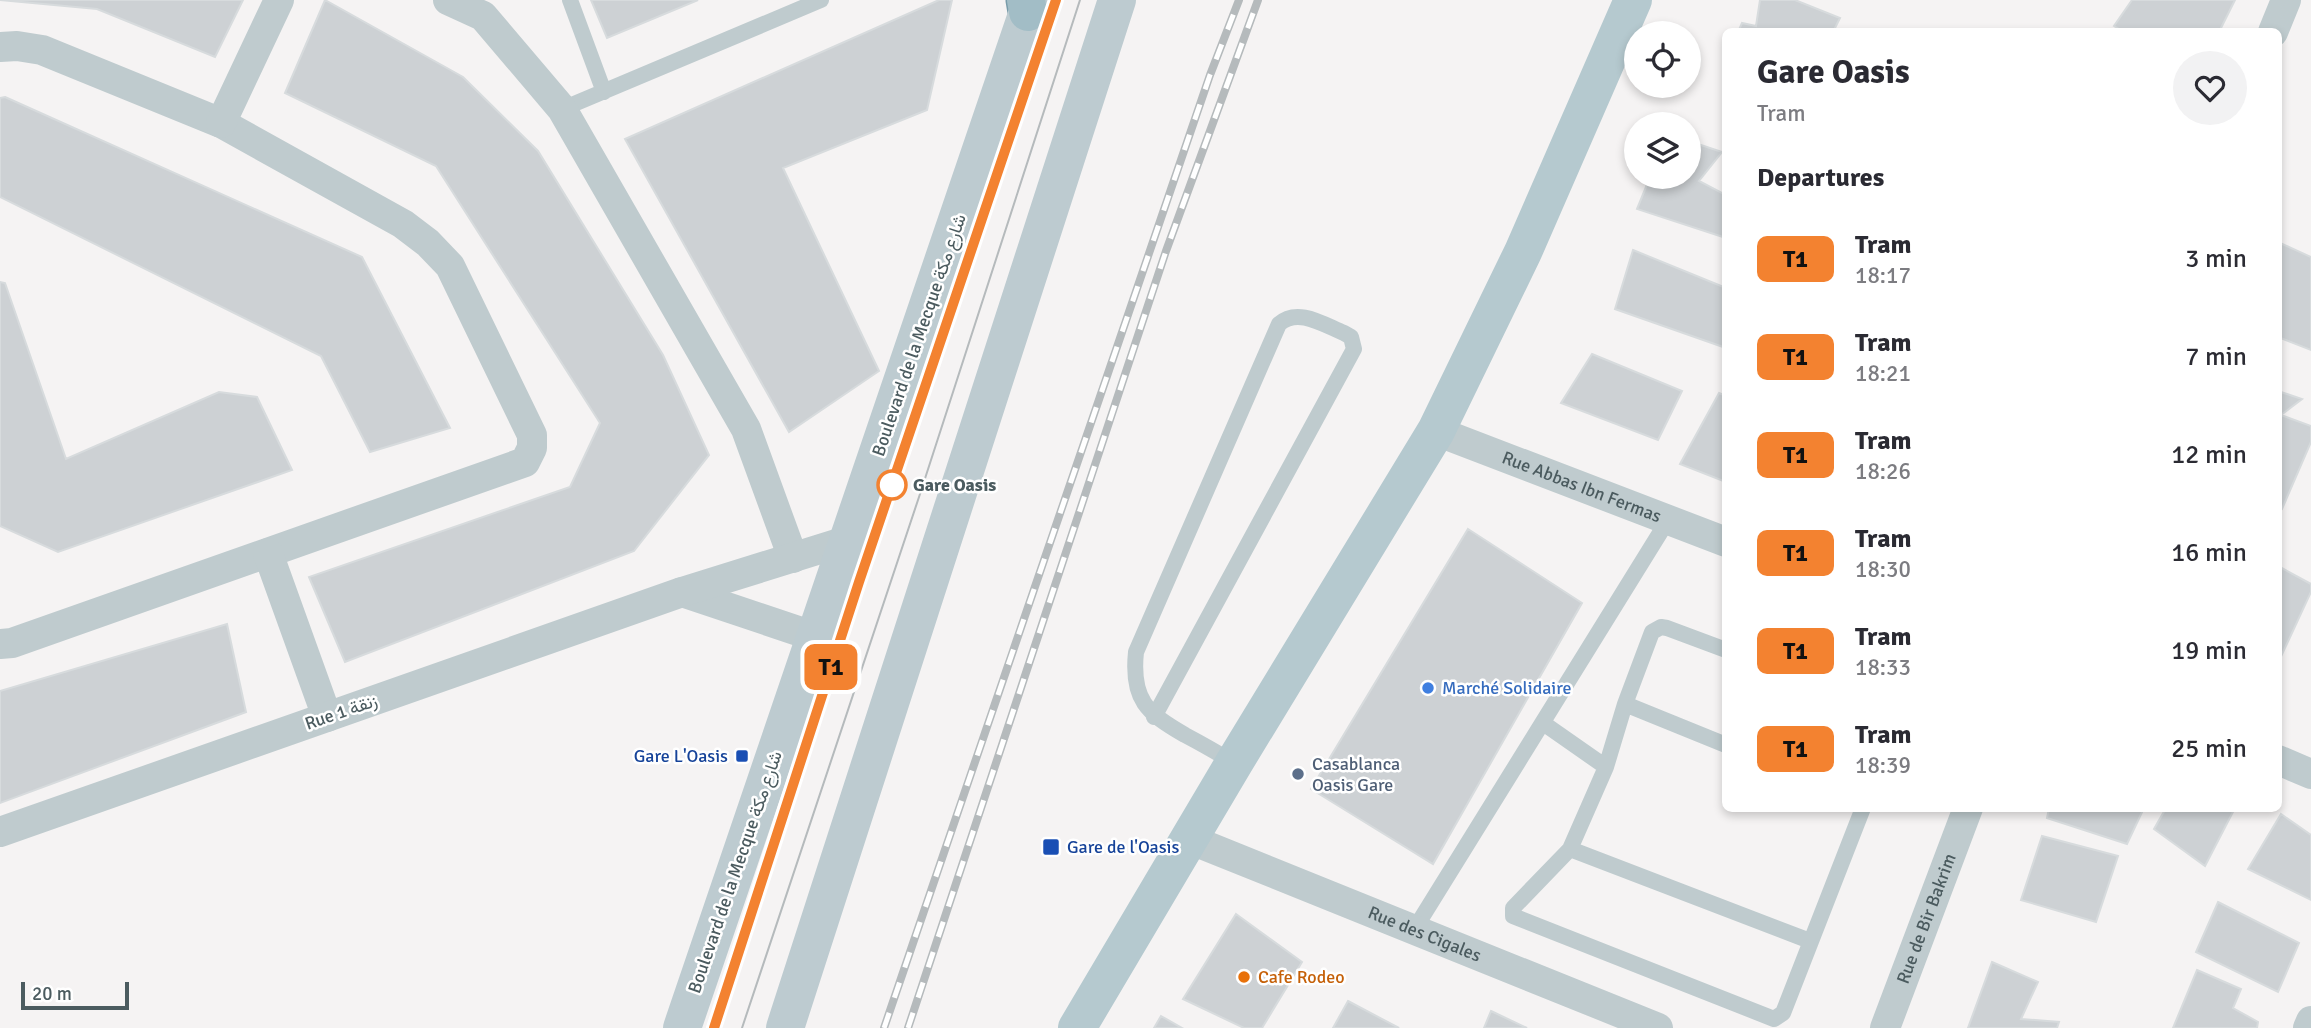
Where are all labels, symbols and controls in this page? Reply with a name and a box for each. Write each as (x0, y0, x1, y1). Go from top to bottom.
map controls (1624, 21, 1701, 189)
button: locate (1624, 21, 1701, 98)
button: heart (2173, 51, 2247, 125)
text: Gare Oasis (1757, 52, 1910, 93)
text: Tram (1757, 99, 1806, 128)
button: layers (1624, 112, 1701, 189)
text: Departures (1757, 162, 1884, 194)
street label: Boulevard de la Mecque شارع مكة (867, 211, 972, 459)
text: Tram (1855, 229, 1912, 261)
text: 3 min (2185, 243, 2247, 275)
text: T1 (1783, 244, 1808, 274)
text: 18:17 (1855, 261, 1911, 290)
text: Tram (1855, 327, 1912, 359)
text: 7 min (2185, 341, 2247, 373)
text: T1 (1783, 342, 1808, 372)
text: 18:21 (1855, 359, 1911, 388)
text: Tram (1855, 425, 1912, 457)
text: 12 min (2171, 439, 2247, 471)
text: T1 (1783, 440, 1808, 470)
street label: Rue Abbas Ibn Fermas (1499, 446, 1665, 527)
text: 18:26 (1855, 457, 1911, 486)
marker: Gare Oasis (877, 470, 907, 500)
place label: Gare Oasis (913, 474, 996, 496)
text: Tram (1855, 523, 1912, 555)
text: 16 min (2171, 537, 2247, 569)
text: T1 (1783, 538, 1808, 568)
text: 18:30 (1855, 555, 1911, 584)
text: Tram (1855, 621, 1912, 653)
text: 19 min (2171, 635, 2247, 667)
text: T1 (1783, 636, 1808, 666)
line badge: T1 (800, 644, 862, 690)
text: T1 (818, 652, 844, 682)
text: 18:33 (1855, 653, 1911, 682)
place label: Marché Solidaire (1442, 677, 1572, 699)
marker: Marché Solidaire (1420, 680, 1436, 696)
street label: Rue 1 زنقة (302, 689, 380, 735)
text: Tram (1855, 719, 1912, 751)
text: 25 min (2171, 733, 2247, 765)
text: T1 (1783, 734, 1808, 764)
place label: Gare L'Oasis (634, 745, 728, 767)
street label: Boulevard de la Mecque شارع مكة (683, 748, 788, 996)
marker: Gare L'Oasis (734, 748, 750, 764)
text: 18:39 (1855, 751, 1911, 780)
place label: Casablanca Oasis Gare (1312, 753, 1400, 796)
marker: Casablanca Oasis Gare (1290, 766, 1306, 782)
place label: Gare de l'Oasis (1067, 836, 1179, 858)
marker: Gare de l'Oasis (1041, 837, 1061, 857)
street label: Rue de Bir Bakrim (1892, 850, 1961, 987)
street label: Rue des Cigales (1365, 901, 1484, 967)
place label: Cafe Rodeo (1258, 966, 1345, 988)
marker: Cafe Rodeo (1236, 969, 1252, 985)
scale bar (21, 979, 130, 1011)
text: 20 m (32, 982, 72, 1006)

